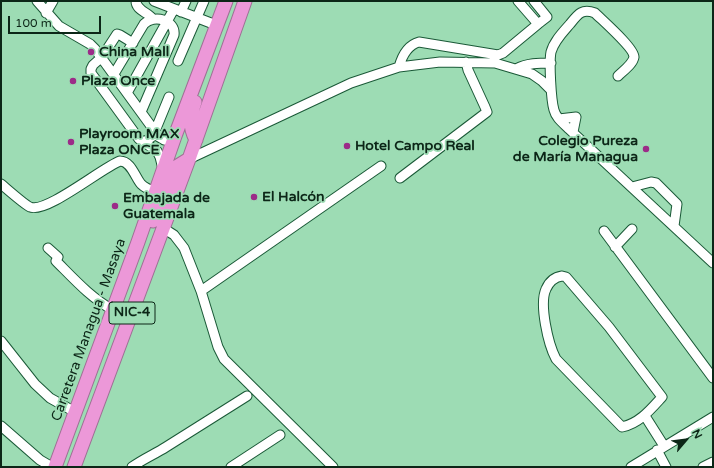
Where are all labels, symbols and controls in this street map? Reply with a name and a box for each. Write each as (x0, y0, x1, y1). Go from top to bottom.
scale bar (10, 8, 103, 34)
text: 100 m (15, 16, 52, 30)
place label: China Mall (99, 44, 169, 60)
marker: China Mall (86, 47, 96, 57)
place label: Plaza Once (81, 73, 155, 89)
marker: Plaza Once (68, 76, 78, 86)
place label: Playroom MAX Plaza ONCE (79, 126, 179, 158)
place label: Colegio Pureza de María Managua (513, 133, 638, 166)
marker: Playroom MAX Plaza ONCE (66, 137, 76, 147)
place label: Hotel Campo Real (355, 138, 475, 154)
marker: Hotel Campo Real (342, 141, 352, 151)
marker: Colegio Pureza de María Managua (641, 144, 651, 154)
place label: El Halcón (262, 189, 324, 205)
place label: Embajada de Guatemala (123, 190, 210, 222)
marker: El Halcón (249, 192, 259, 202)
marker: Embajada de Guatemala (110, 201, 120, 211)
street label: Carretera Managua - Masaya (48, 236, 130, 424)
road number: NIC-4 (109, 302, 155, 324)
north arrow (666, 420, 706, 460)
text: N (689, 427, 705, 441)

